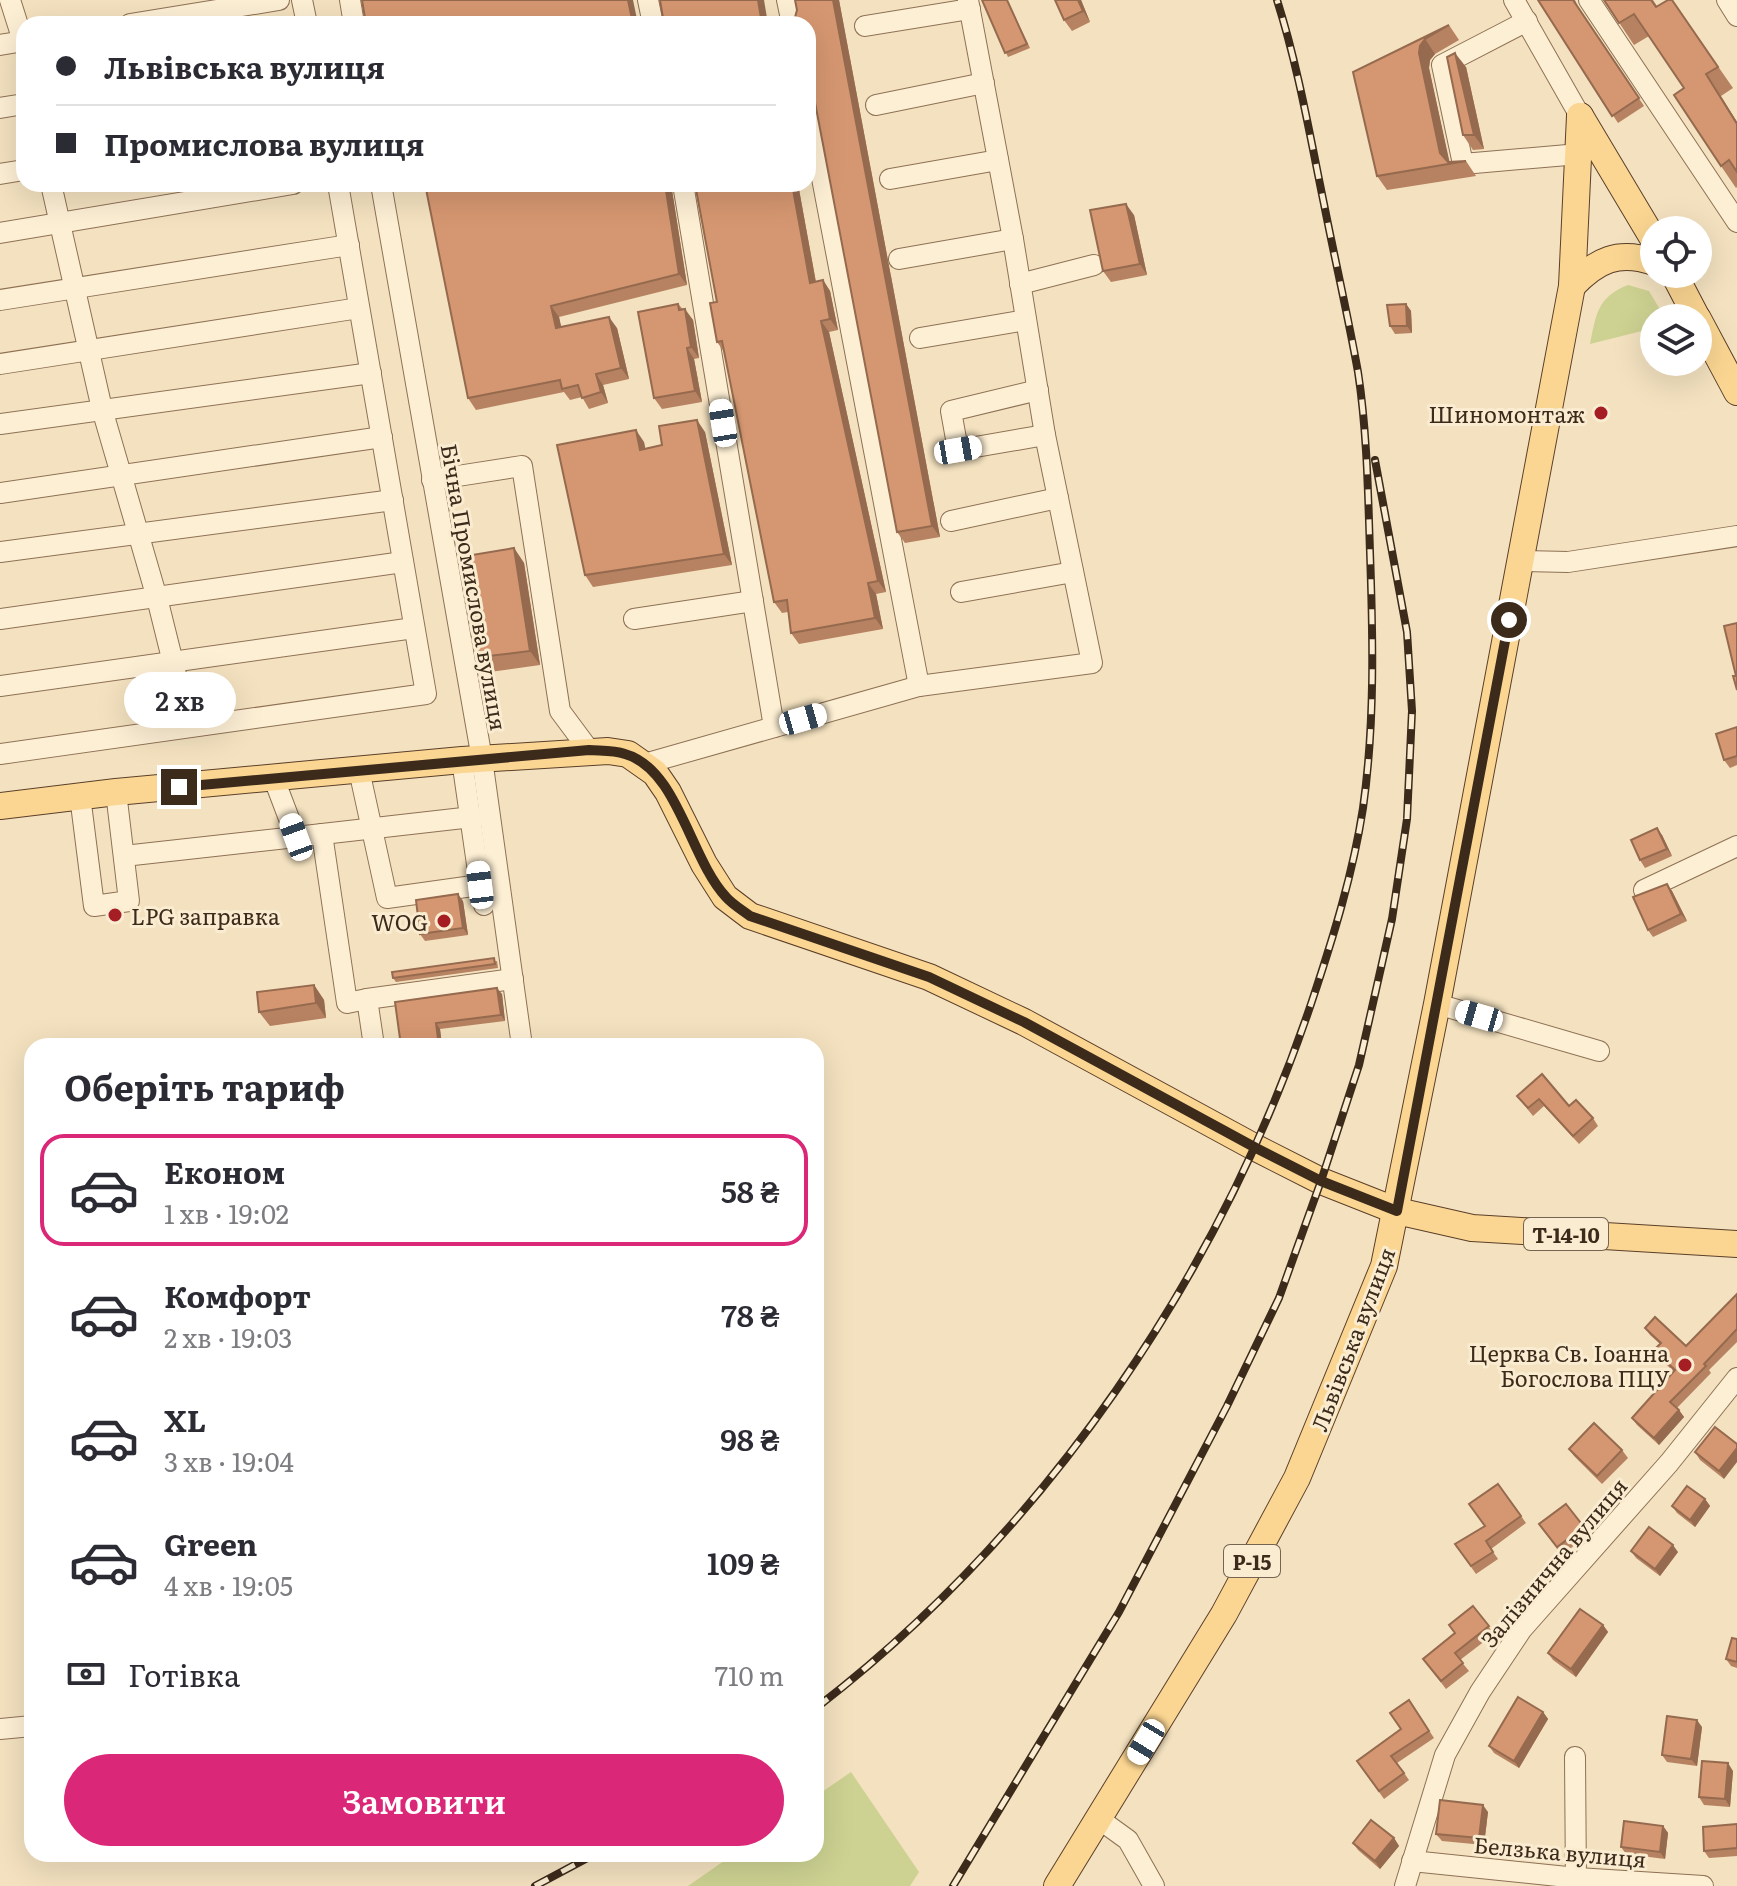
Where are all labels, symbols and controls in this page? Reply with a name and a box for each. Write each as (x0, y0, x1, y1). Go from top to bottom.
text: Львівська вулиця (104, 44, 385, 88)
text: Промислова вулиця (104, 121, 424, 165)
map controls (1640, 216, 1712, 376)
button: locate (1640, 216, 1712, 288)
button: layers (1640, 304, 1712, 376)
car (707, 397, 739, 449)
place label: Шиномонтаж (1429, 397, 1585, 430)
marker: Шиномонтаж (1592, 404, 1610, 422)
car (932, 434, 984, 466)
street label: Бічна Промислова вулиця (433, 441, 517, 733)
route start (1491, 602, 1527, 638)
callout: 2 хв (123, 671, 235, 727)
text: 2 хв (155, 680, 205, 719)
car (777, 701, 829, 737)
route end (161, 769, 197, 805)
car (277, 810, 315, 864)
car (465, 860, 495, 910)
place label: LPG заправка (131, 899, 280, 932)
place label: WOG (371, 905, 428, 938)
marker: LPG заправка (106, 906, 124, 924)
marker: WOG (435, 912, 453, 930)
car (1453, 998, 1505, 1034)
text: Оберіть тариф (64, 1059, 345, 1112)
text: Економ (164, 1149, 285, 1193)
icon: car (68, 1154, 140, 1226)
text: 58 ₴ (721, 1168, 780, 1212)
text: 1 хв · 19:02 (164, 1193, 289, 1232)
road number: Т-14-10 (1524, 1218, 1608, 1250)
street label: Львівська вулиця (1302, 1242, 1402, 1436)
text: Комфорт (164, 1273, 311, 1317)
icon: car (68, 1278, 140, 1350)
text: 78 ₴ (721, 1292, 780, 1336)
text: 2 хв · 19:03 (164, 1317, 292, 1356)
place label: Церква Св. Іоанна Богослова ПЦУ (1469, 1336, 1669, 1394)
marker: Церква Св. Іоанна Богослова ПЦУ (1676, 1356, 1694, 1374)
text: XL (164, 1397, 206, 1441)
icon: car (68, 1402, 140, 1474)
text: 98 ₴ (720, 1416, 780, 1460)
text: 3 хв · 19:04 (164, 1441, 294, 1480)
street label: Залізнична вулиця (1472, 1470, 1634, 1654)
text: Green (164, 1521, 257, 1565)
icon: car (68, 1526, 140, 1598)
text: 109 ₴ (707, 1540, 780, 1584)
road number: Р-15 (1224, 1545, 1280, 1577)
text: 4 хв · 19:05 (164, 1565, 293, 1604)
icon: cash (64, 1652, 108, 1696)
text: Готівка (128, 1652, 240, 1696)
text: 710 m (715, 1655, 784, 1694)
car (1123, 1715, 1169, 1769)
button: Замовити (64, 1754, 784, 1846)
street label: Белзька вулиця (1472, 1827, 1648, 1875)

